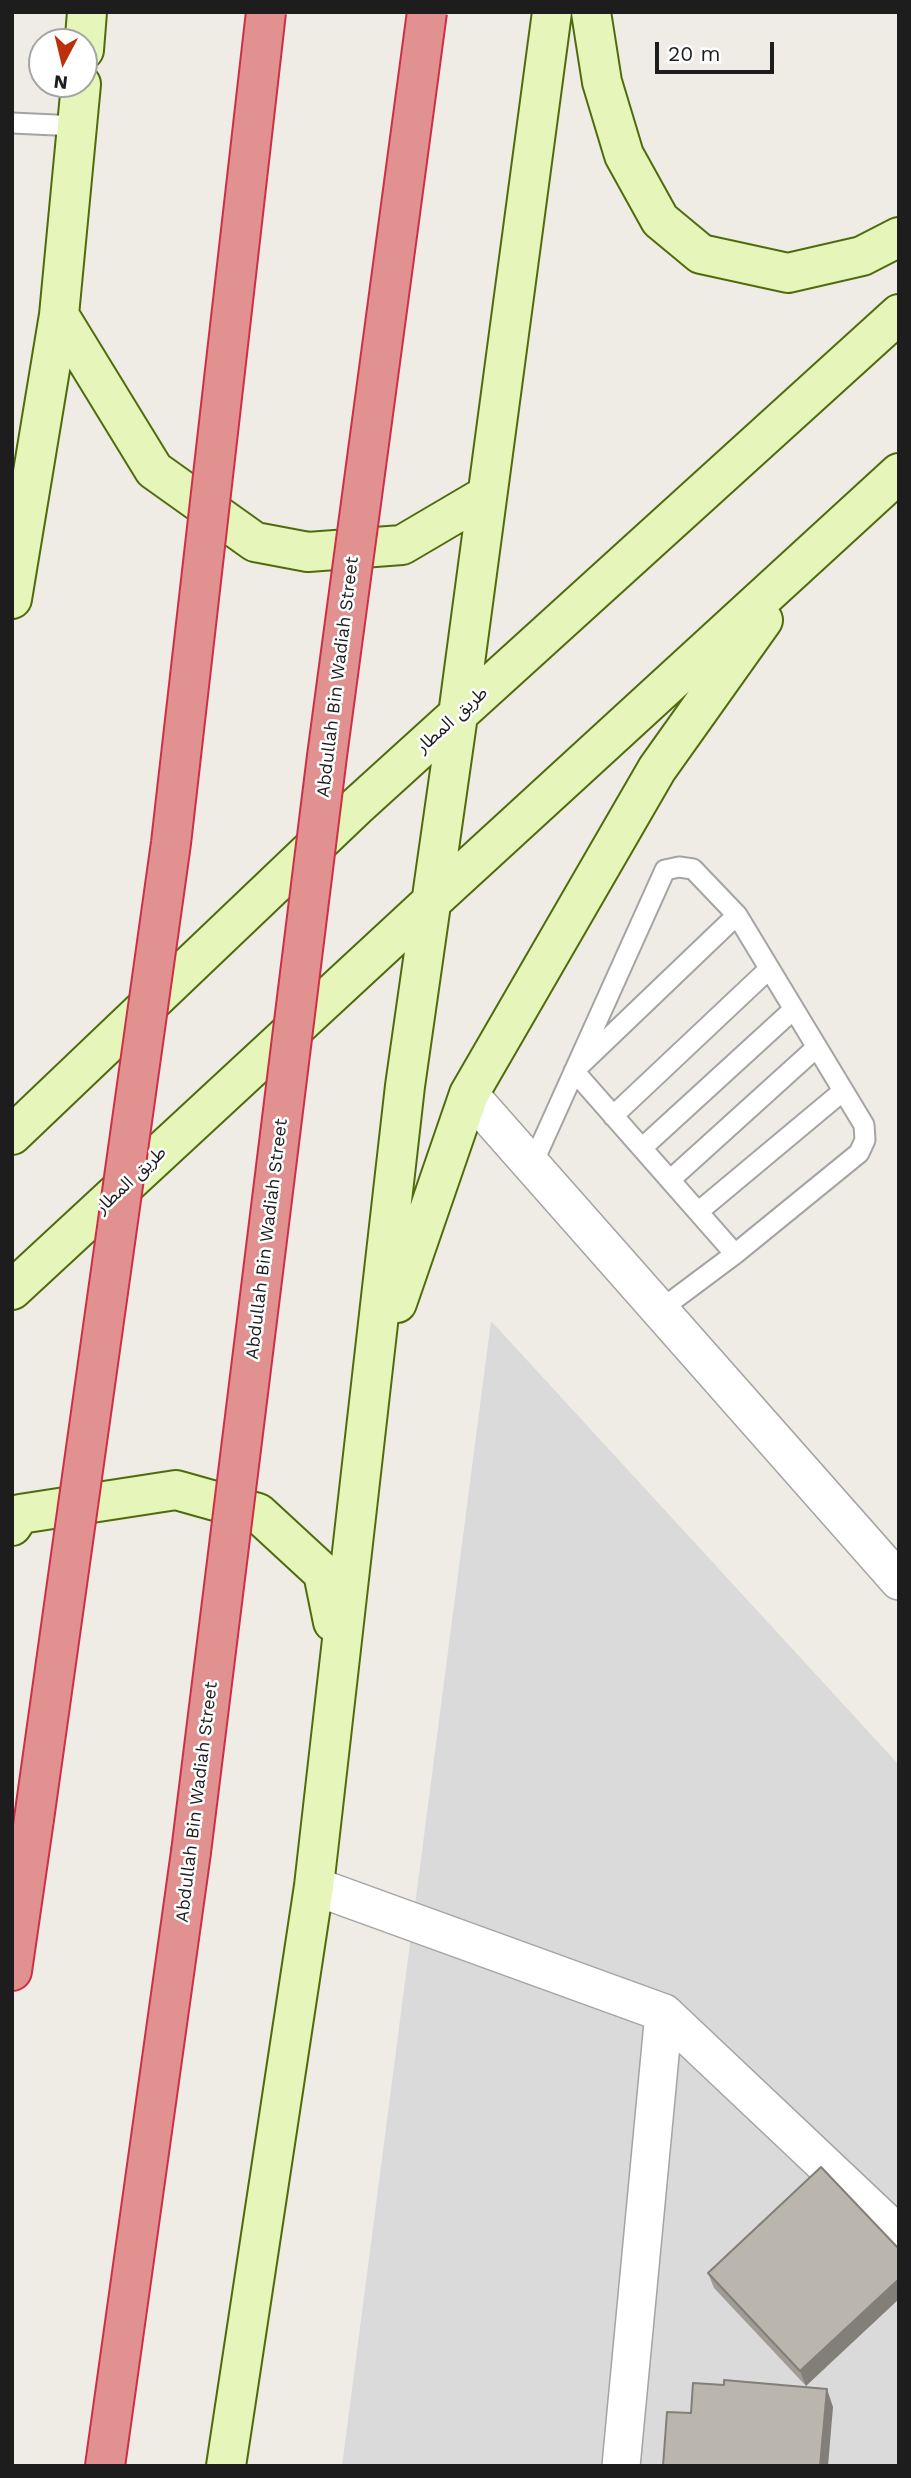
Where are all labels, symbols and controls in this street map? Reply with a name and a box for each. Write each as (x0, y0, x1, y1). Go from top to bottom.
north arrow (28, 28, 98, 98)
scale bar (659, 28, 778, 72)
text: 20 m (668, 41, 720, 66)
text: N (52, 70, 69, 95)
street label: Abdullah Bin Wadiah Street (313, 555, 363, 799)
street label: طريق المطار (412, 682, 492, 758)
street label: Abdullah Bin Wadiah Street (242, 1117, 292, 1361)
street label: طريق المطار (91, 1142, 171, 1218)
street label: Abdullah Bin Wadiah Street (172, 1680, 222, 1924)

